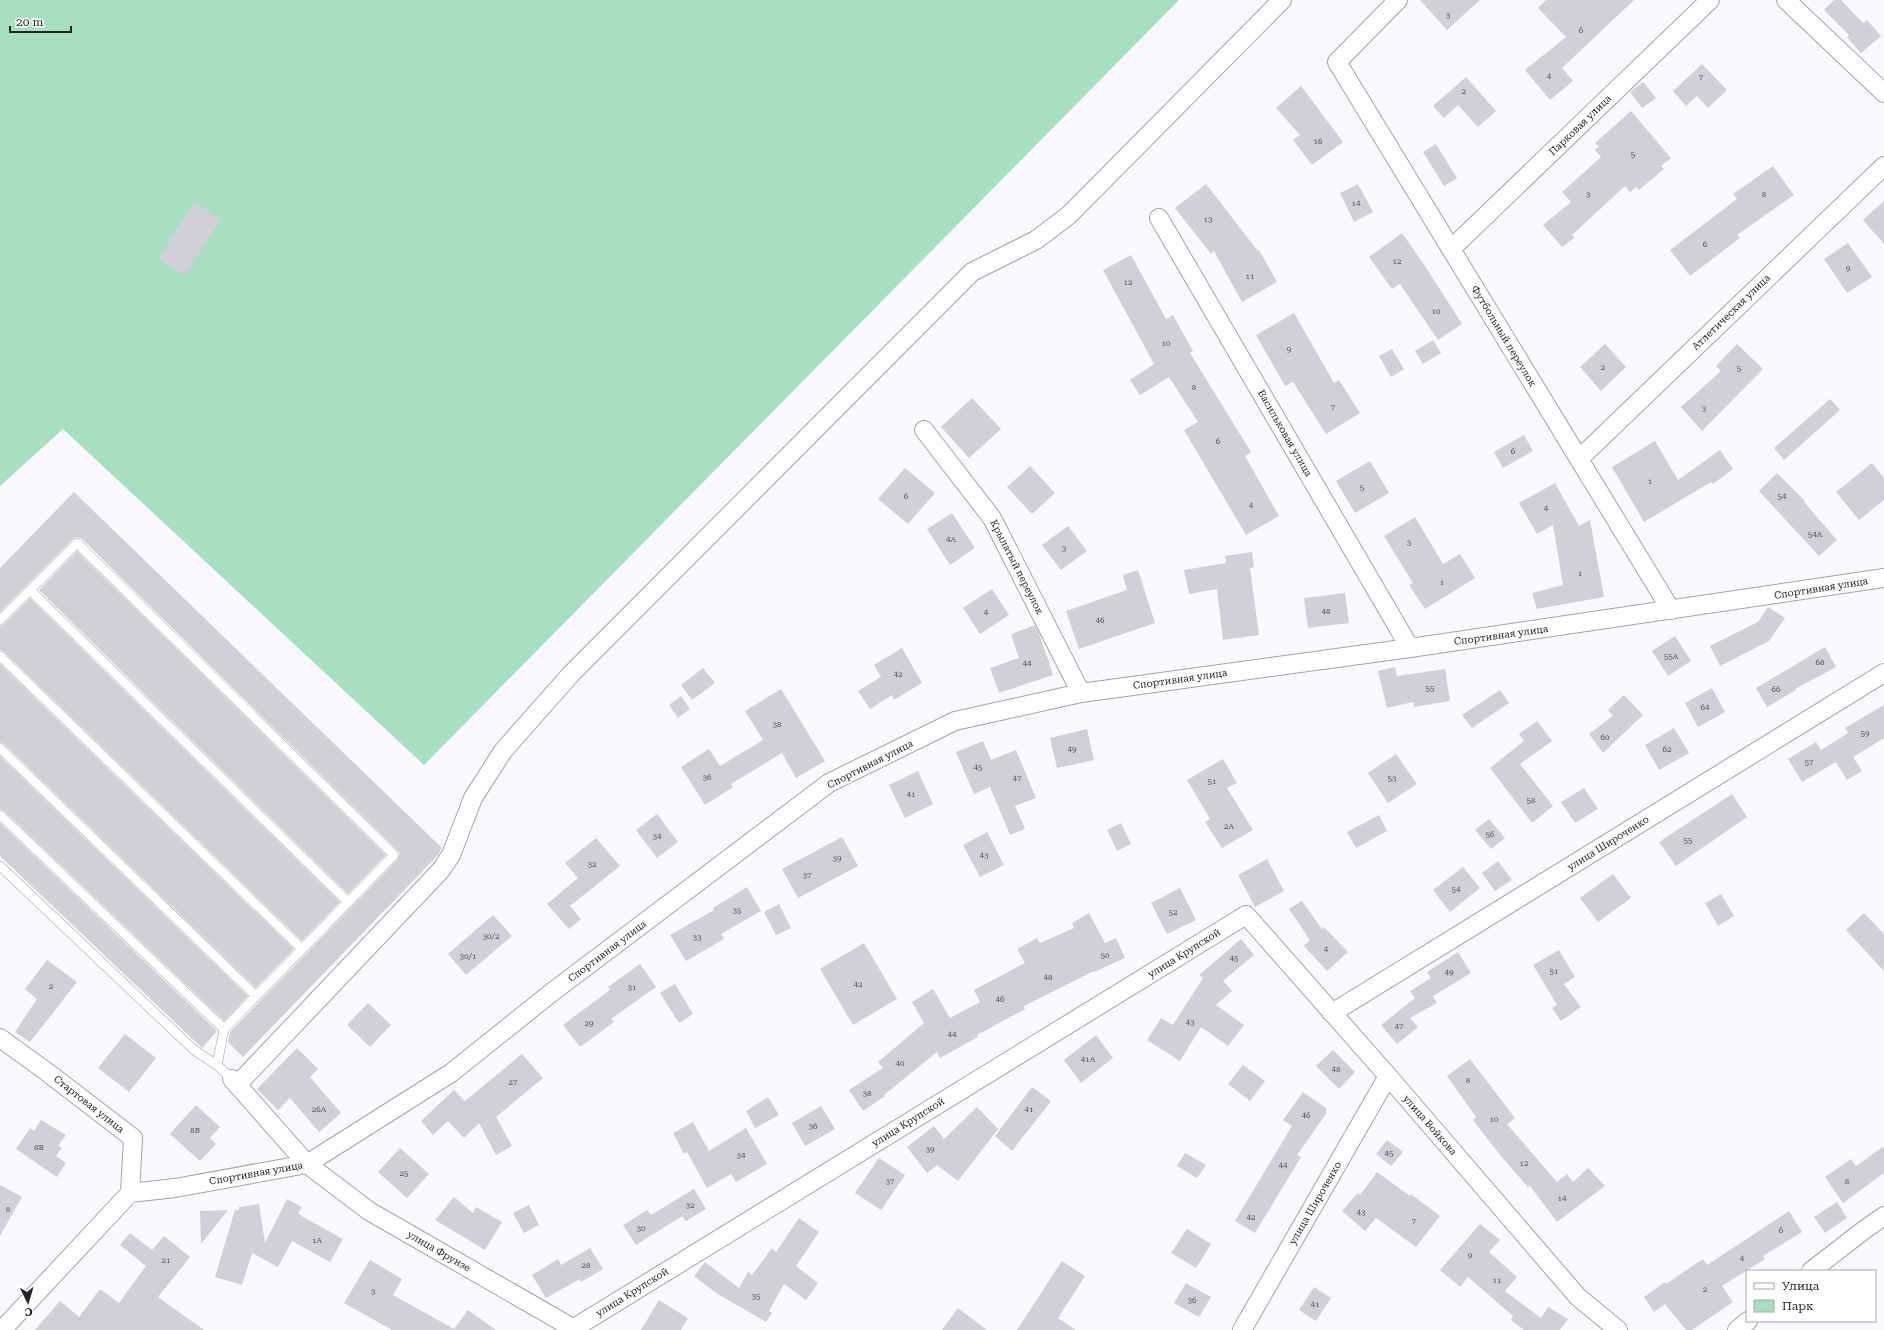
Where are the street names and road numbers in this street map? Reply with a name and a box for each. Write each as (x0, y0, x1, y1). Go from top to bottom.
street label: Парковая улица (1547, 92, 1614, 157)
street label: Атлетическая улица (1690, 272, 1773, 352)
street label: Футбольный переулок (1469, 283, 1539, 389)
street label: Васильковая улица (1256, 388, 1315, 479)
street label: Крылатый переулок (988, 518, 1046, 617)
street label: Спортивная улица (1773, 575, 1869, 601)
street label: Спортивная улица (1453, 623, 1549, 647)
street label: Спортивная улица (1132, 667, 1228, 691)
street label: Спортивная улица (825, 737, 915, 790)
street label: улица Широченко (1565, 813, 1651, 873)
street label: Спортивная улица (566, 918, 649, 984)
street label: улица Крупской (1146, 926, 1222, 980)
street label: Стартовая улица (52, 1073, 127, 1135)
street label: улица Войкова (1401, 1093, 1459, 1158)
street label: улица Крупской (870, 1095, 946, 1149)
street label: Спортивная улица (208, 1159, 304, 1187)
street label: улица Широченко (1287, 1160, 1343, 1246)
street label: улица Фрунзе (405, 1228, 473, 1274)
street label: улица Крупской (594, 1265, 670, 1319)

